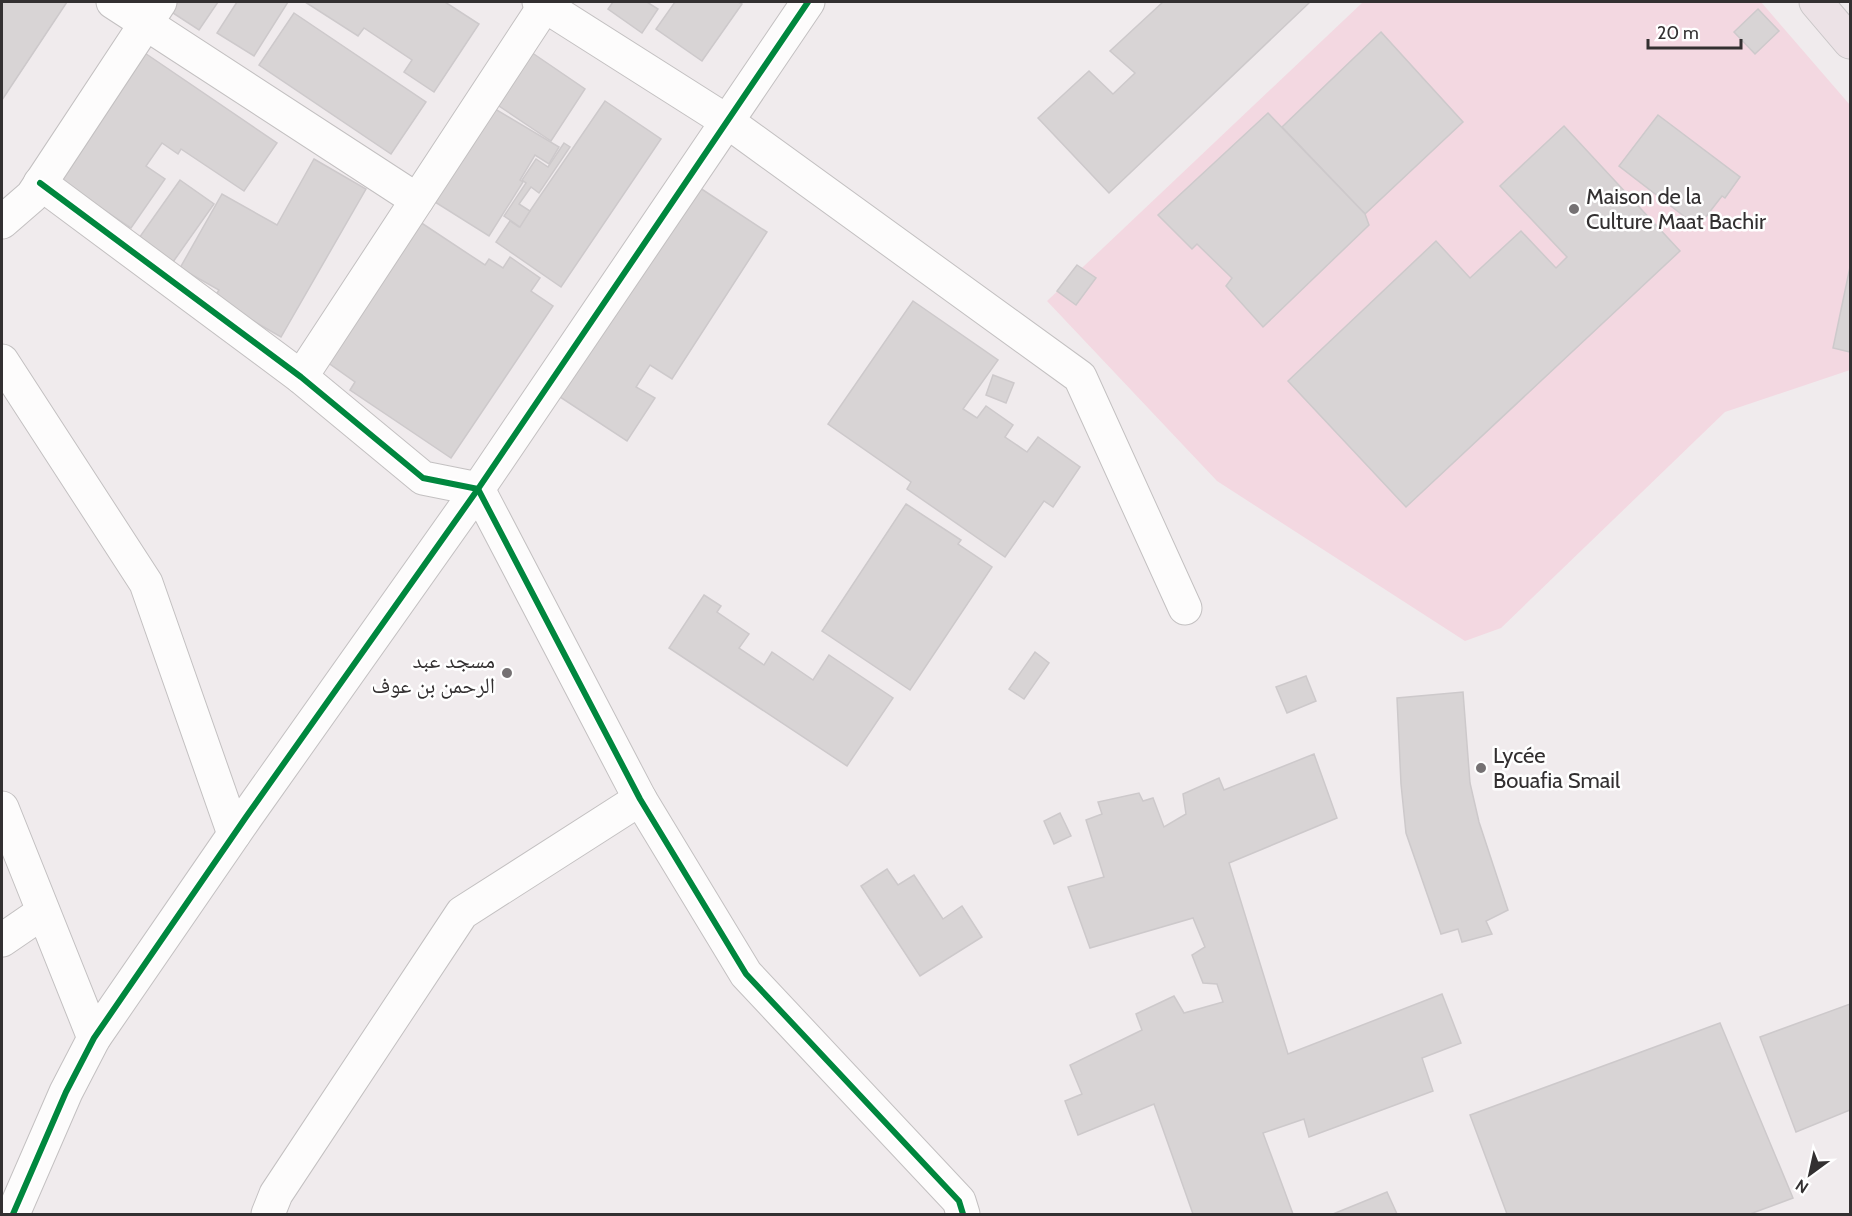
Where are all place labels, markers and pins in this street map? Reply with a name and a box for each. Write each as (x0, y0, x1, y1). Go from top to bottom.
place label: Maison de la Culture Maat Bachir (1586, 183, 1766, 235)
marker: Maison de la Culture Maat Bachir (1567, 202, 1581, 216)
place label: مسجد عبد الرحمن بن عوف (371, 647, 495, 699)
marker: مسجد عبد الرحمن بن عوف (500, 666, 514, 680)
place label: Lycée Bouafia Smail (1493, 742, 1621, 794)
marker: Lycée Bouafia Smail (1474, 761, 1488, 775)

